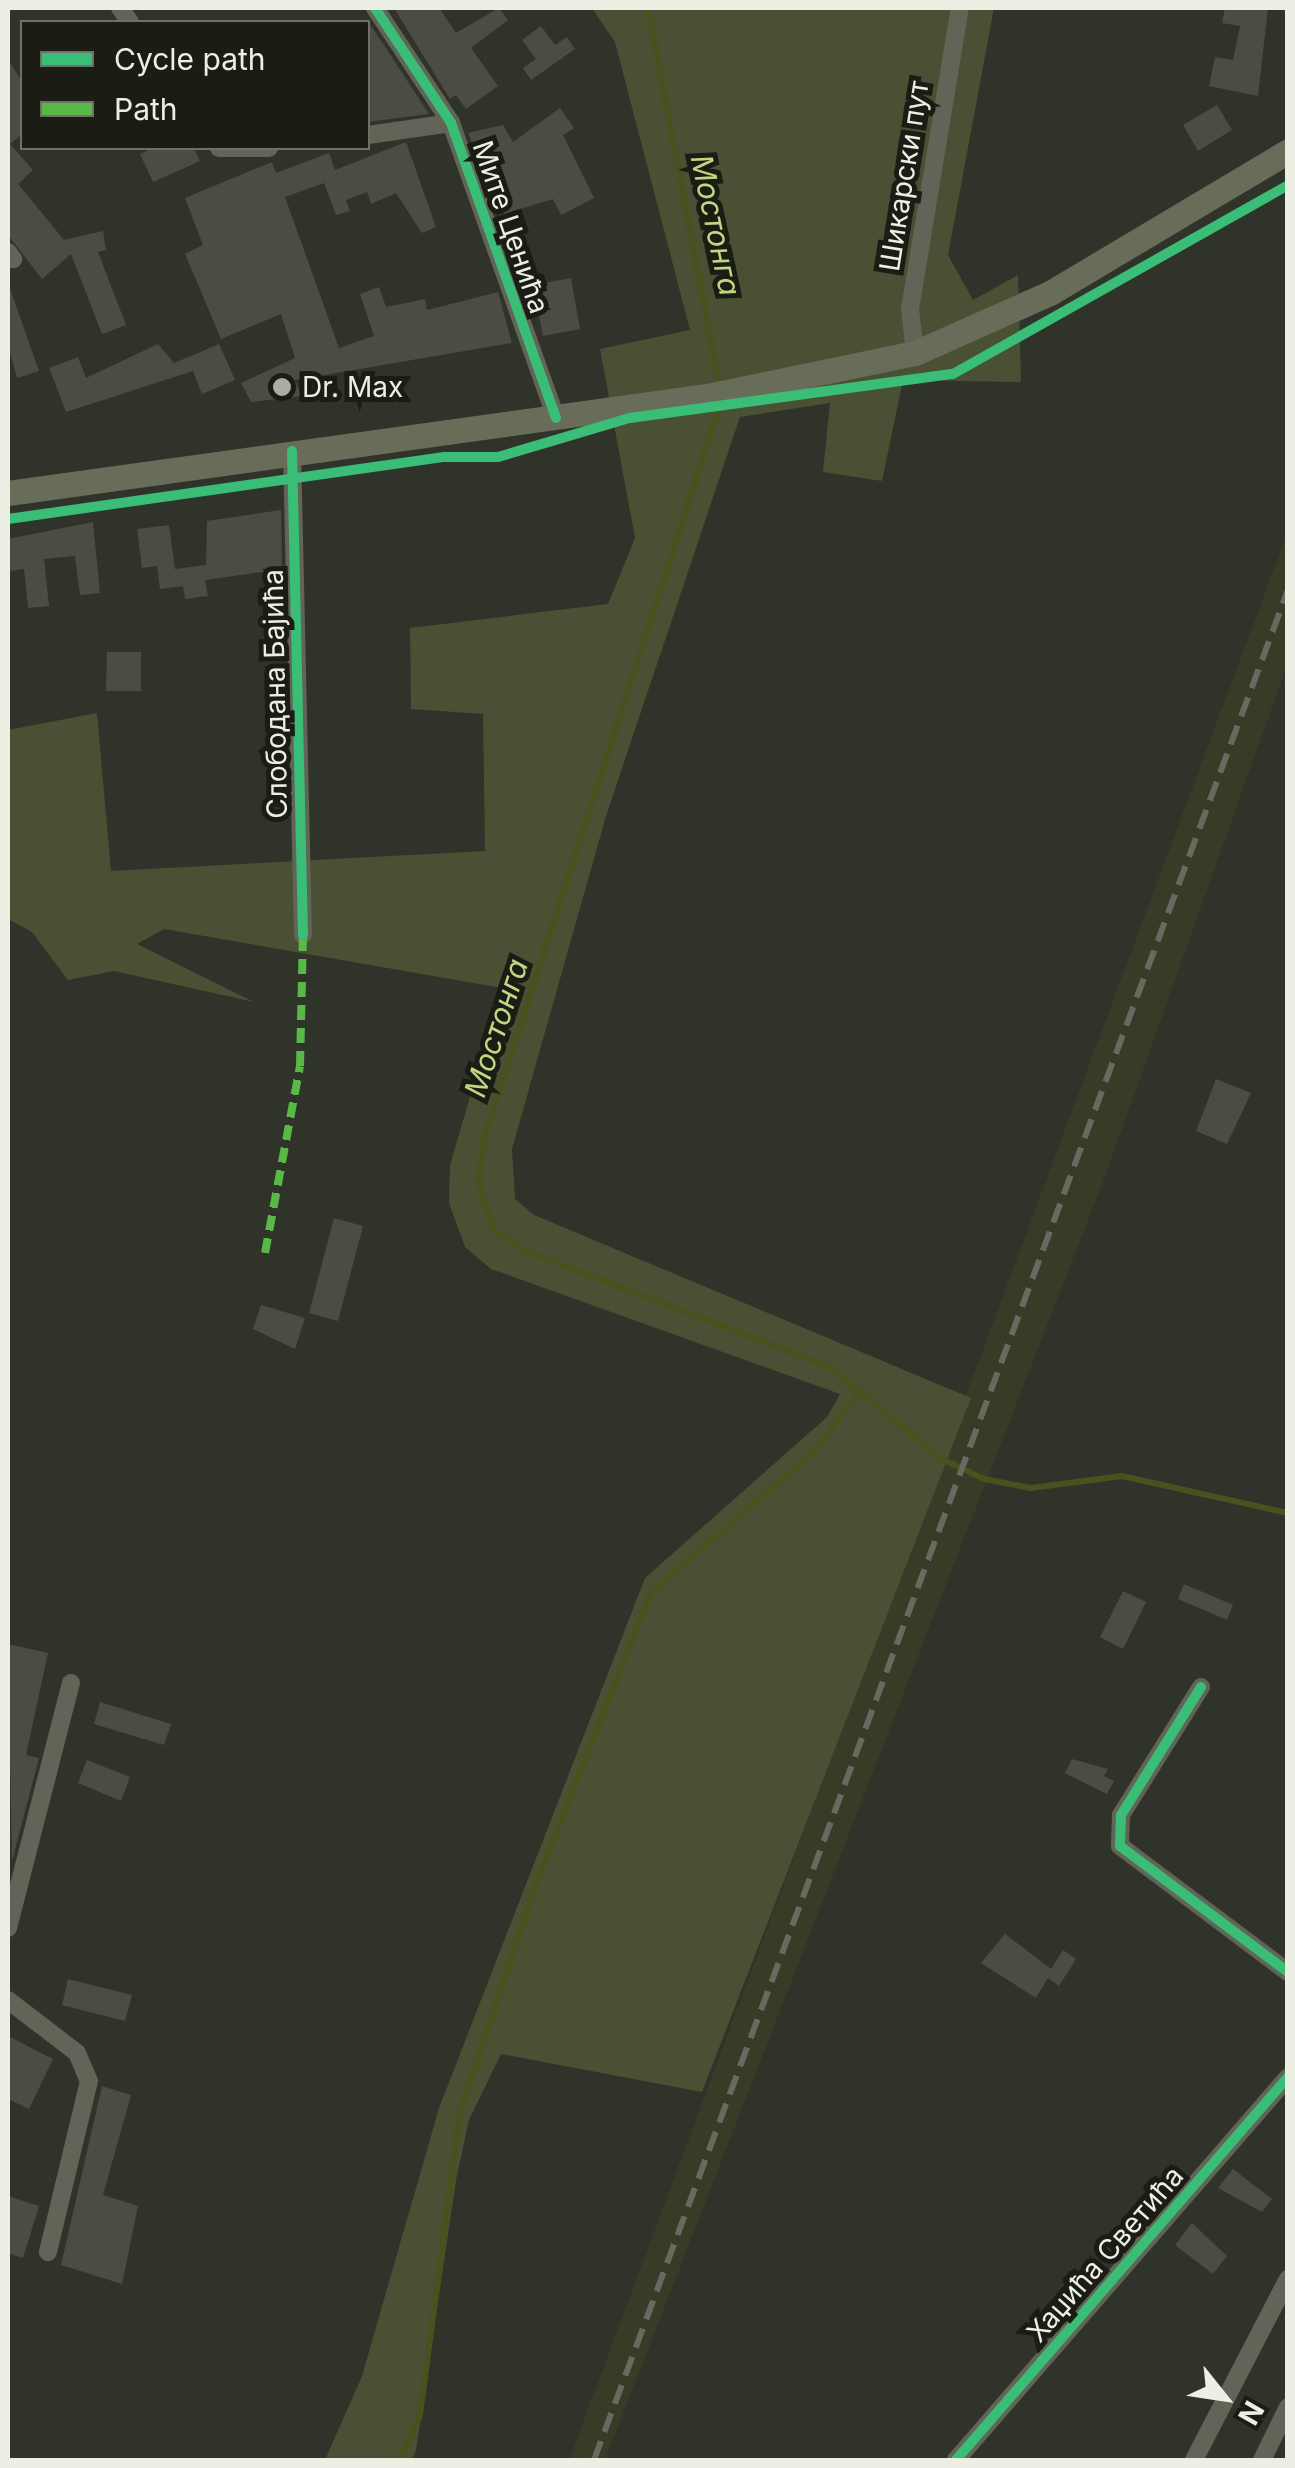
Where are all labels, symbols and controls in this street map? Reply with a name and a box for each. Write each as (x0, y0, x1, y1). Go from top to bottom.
legend (20, 20, 370, 150)
text: Cycle path (114, 41, 266, 77)
street label: Шикарски пут (872, 78, 936, 274)
text: Path (114, 91, 178, 127)
street label: Мите Ценића (466, 136, 556, 318)
water label: Мостонга (684, 151, 748, 299)
place label: Dr. Max (302, 370, 403, 404)
marker: Dr. Max (271, 376, 293, 398)
street label: Слободана Бајића (256, 569, 294, 819)
water label: Мостонга (457, 954, 535, 1102)
street label: Хаџића Светића (1020, 2159, 1190, 2349)
north arrow (1175, 2348, 1275, 2448)
text: N (1231, 2395, 1271, 2431)

